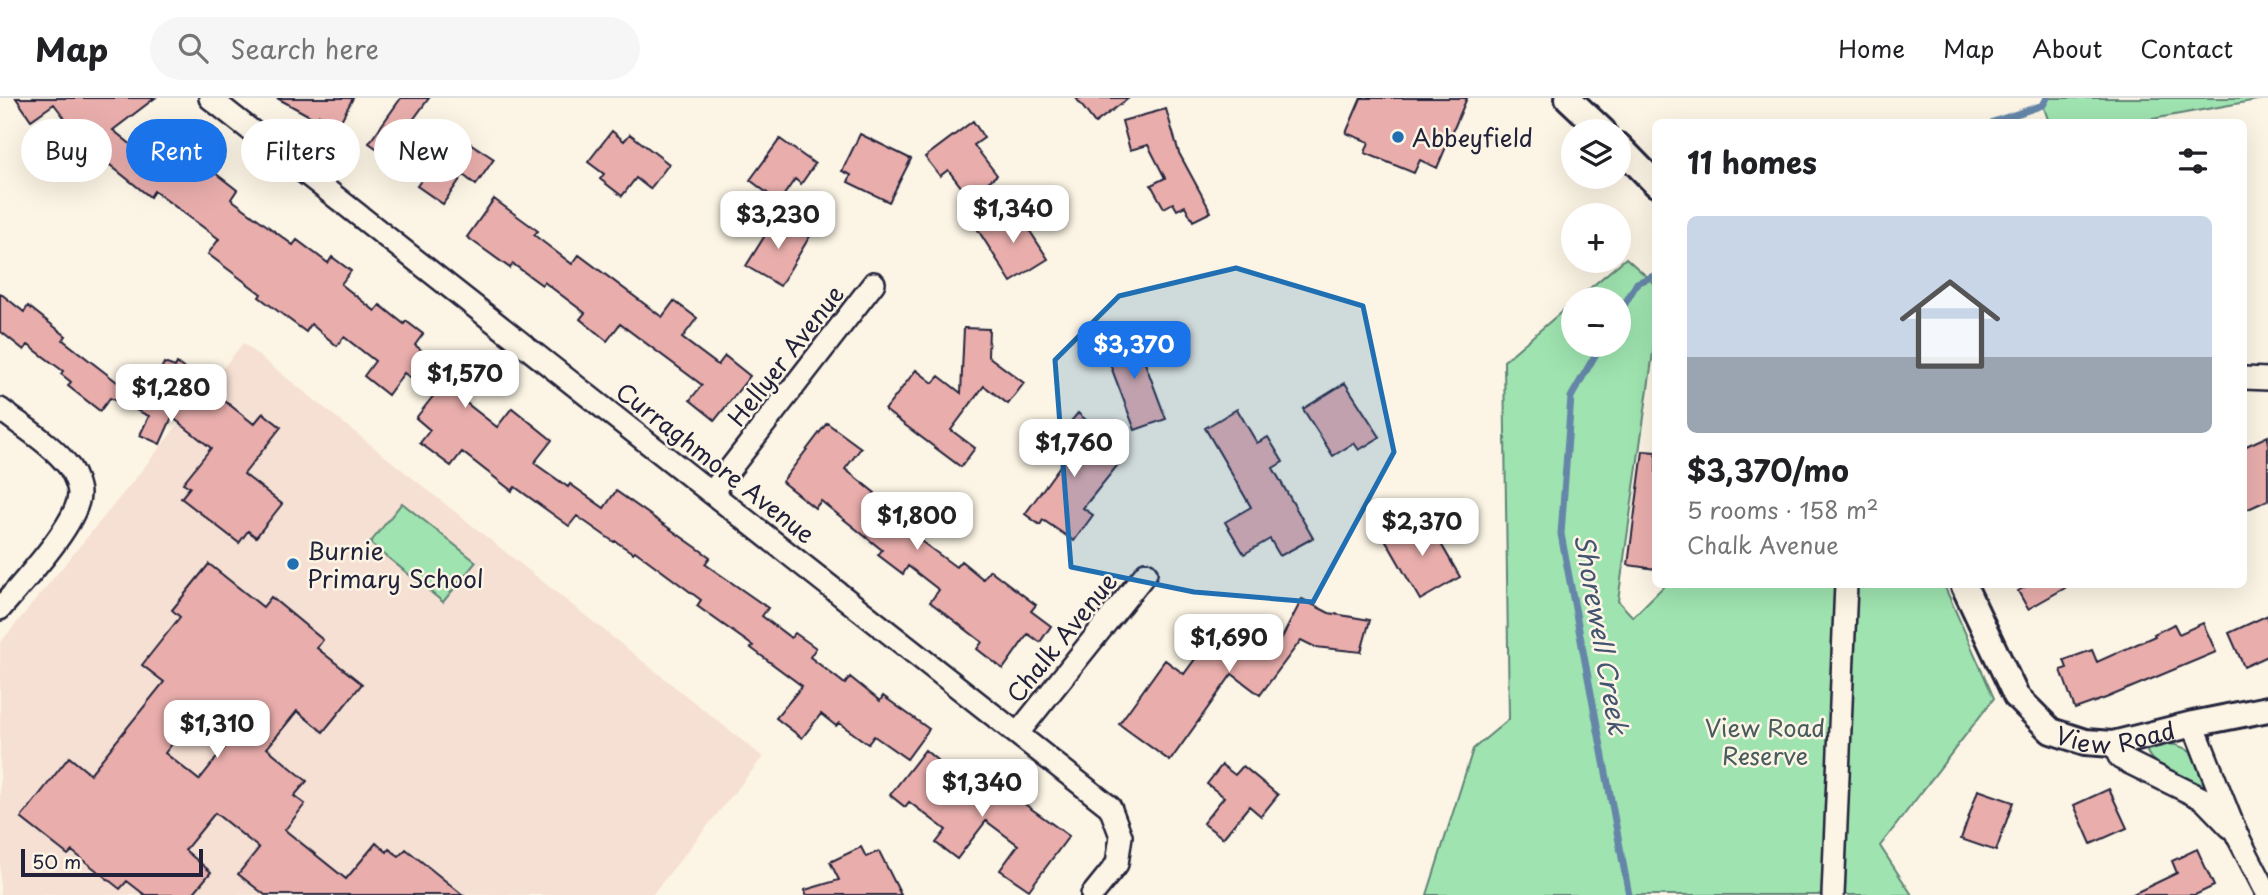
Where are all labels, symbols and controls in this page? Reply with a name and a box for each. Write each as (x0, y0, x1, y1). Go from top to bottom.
search box (150, 17, 640, 80)
text: Map (35, 23, 108, 73)
icon: search (174, 29, 212, 67)
text: Search here (230, 29, 379, 68)
text: Home (1838, 30, 1905, 66)
text: Map (1943, 30, 1994, 66)
text: About (2032, 30, 2102, 66)
text: Contact (2140, 30, 2233, 66)
chip: Buy (21, 119, 112, 182)
chip: Rent (126, 119, 227, 182)
chip: Filters (241, 119, 360, 182)
chip: New (374, 119, 472, 182)
place label: Abbeyfield (1412, 119, 1533, 155)
map controls (1561, 119, 1631, 357)
button: layers (1561, 119, 1631, 189)
marker: Abbeyfield (1390, 129, 1406, 145)
text: 11 homes (1687, 139, 1817, 184)
icon: filters (2174, 142, 2212, 180)
pin: $1,340 (956, 186, 1070, 245)
text: $1,340 (973, 190, 1053, 225)
pin: $3,230 (721, 192, 835, 251)
text: $3,230 (736, 196, 820, 231)
button: + (1561, 203, 1631, 273)
icon: home (1887, 261, 2013, 387)
street label: Hellyer Avenue (718, 277, 852, 433)
button: − (1561, 287, 1631, 357)
pin: $3,370 (1077, 322, 1191, 381)
text: $3,370 (1094, 326, 1174, 361)
pin: $1,570 (408, 350, 522, 410)
text: $1,570 (427, 355, 503, 390)
pin: $1,280 (114, 364, 228, 424)
text: $1,280 (132, 369, 210, 404)
street label: Curraghmore Avenue (609, 373, 823, 551)
pin: $1,760 (1017, 420, 1131, 479)
text: $1,760 (1035, 424, 1113, 459)
text: $3,370/mo (1687, 447, 1849, 492)
pin: $1,800 (860, 492, 974, 552)
text: 5 rooms · 158 m² (1687, 492, 1879, 527)
text: $1,800 (877, 497, 957, 532)
pin: $2,370 (1365, 498, 1479, 558)
text: $2,370 (1382, 503, 1462, 538)
text: Chalk Avenue (1687, 527, 1839, 562)
water label: Shorewell Creek (1565, 531, 1639, 738)
place label: Burnie Primary School (307, 532, 484, 596)
marker: Burnie Primary School (285, 556, 301, 572)
street label: Chalk Avenue (997, 564, 1125, 710)
pin: $1,690 (1172, 614, 1286, 674)
text: $1,690 (1190, 619, 1268, 654)
pin: $1,310 (160, 700, 274, 760)
text: $1,310 (180, 705, 254, 740)
park label: View Road Reserve (1705, 709, 1825, 773)
street label: View Road (2051, 711, 2179, 762)
pin: $1,340 (925, 760, 1039, 819)
text: $1,340 (942, 764, 1022, 799)
scale bar (21, 846, 203, 878)
text: 50 m (32, 847, 81, 875)

